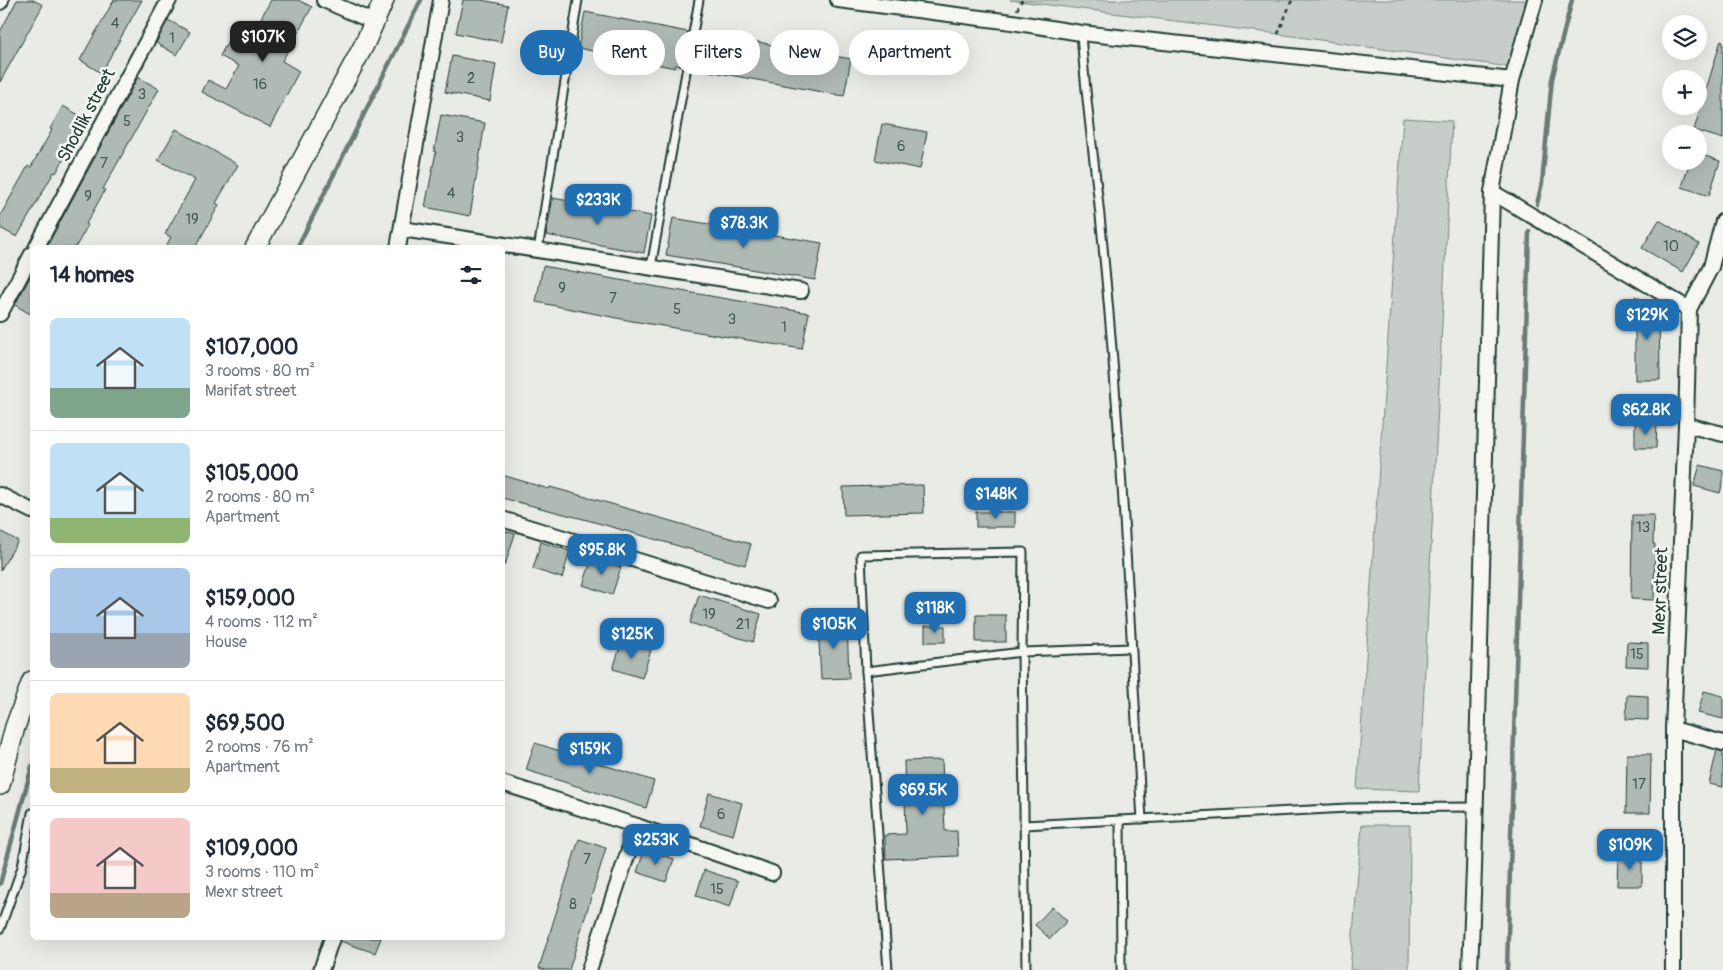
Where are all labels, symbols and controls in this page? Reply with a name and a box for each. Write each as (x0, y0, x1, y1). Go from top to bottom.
house number: 4 (111, 14, 120, 33)
map controls (1662, 15, 1707, 170)
button: layers (1662, 15, 1707, 60)
pin: $107K (228, 20, 298, 63)
text: $107K (241, 27, 285, 47)
house number: 1 (169, 29, 175, 48)
chip: Buy (520, 30, 583, 75)
chip: Rent (593, 30, 665, 75)
chip: Filters (675, 30, 760, 75)
chip: New (770, 30, 839, 75)
chip: Apartment (849, 30, 969, 75)
street label: Shodlik street (52, 64, 121, 166)
house number: 2 (467, 69, 475, 88)
button: + (1662, 70, 1707, 115)
house number: 16 (253, 75, 267, 94)
house number: 3 (138, 85, 146, 104)
house number: 5 (123, 112, 131, 131)
button: − (1662, 125, 1707, 170)
house number: 3 (456, 128, 464, 147)
house number: 6 (897, 137, 905, 156)
house number: 7 (100, 154, 108, 173)
house number: 4 (447, 184, 456, 203)
pin: $233K (563, 184, 633, 226)
house number: 9 (84, 187, 92, 206)
text: $233K (576, 190, 620, 210)
pin: $78.3K (703, 206, 785, 249)
house number: 19 (185, 210, 199, 229)
text: $78.3K (720, 213, 768, 233)
house number: 10 (1663, 237, 1679, 256)
icon: filters (457, 261, 485, 289)
text: 14 homes (50, 262, 134, 289)
house number: 9 (558, 279, 566, 298)
house number: 7 (609, 289, 617, 308)
pin: $129K (1612, 298, 1682, 341)
house number: 5 (673, 300, 681, 319)
text: $129K (1626, 305, 1668, 325)
house number: 3 (728, 310, 736, 329)
house number: 1 (781, 318, 787, 337)
text: $107,000 (205, 334, 298, 361)
icon: home (90, 338, 150, 398)
text: 3 rooms · 80 m² (205, 361, 315, 381)
text: Marifat street (205, 381, 296, 401)
pin: $62.8K (1605, 394, 1687, 436)
text: $62.8K (1622, 400, 1670, 420)
text: $105,000 (205, 460, 299, 487)
icon: home (90, 463, 150, 523)
pin: $148K (961, 478, 1031, 520)
text: $148K (975, 484, 1017, 504)
text: 2 rooms · 80 m² (205, 487, 315, 507)
text: Apartment (205, 507, 280, 527)
house number: 13 (1636, 518, 1650, 537)
pin: $95.8K (561, 534, 643, 576)
text: $95.8K (579, 540, 625, 560)
street label: Mexr street (1647, 546, 1674, 635)
text: $159,000 (205, 585, 295, 612)
icon: home (90, 588, 150, 648)
pin: $118K (900, 592, 970, 634)
text: $118K (916, 598, 954, 618)
house number: 19 (702, 605, 716, 624)
pin: $105K (799, 608, 869, 650)
text: 4 rooms · 112 m² (205, 612, 318, 632)
text: $105K (812, 614, 856, 634)
house number: 21 (736, 615, 750, 634)
pin: $125K (597, 618, 667, 660)
text: $125K (611, 624, 653, 644)
text: House (205, 632, 247, 652)
house number: 15 (1630, 645, 1644, 664)
text: $69,500 (205, 710, 285, 737)
icon: home (90, 713, 150, 773)
pin: $159K (555, 732, 625, 775)
text: 2 rooms · 76 m² (205, 737, 314, 757)
text: $159K (569, 739, 611, 759)
text: Apartment (205, 757, 280, 777)
pin: $69.5K (882, 774, 964, 816)
house number: 17 (1632, 775, 1646, 794)
text: $69.5K (899, 780, 947, 800)
house number: 6 (717, 805, 725, 824)
pin: $253K (621, 824, 691, 866)
pin: $109K (1595, 828, 1665, 871)
text: $253K (634, 830, 678, 850)
text: $109,000 (205, 835, 298, 862)
text: $109K (1608, 835, 1652, 855)
icon: home (90, 838, 150, 898)
house number: 7 (583, 850, 591, 869)
text: 3 rooms · 110 m² (205, 862, 319, 882)
house number: 15 (710, 880, 724, 899)
text: Mexr street (205, 882, 283, 902)
house number: 8 (569, 895, 577, 914)

